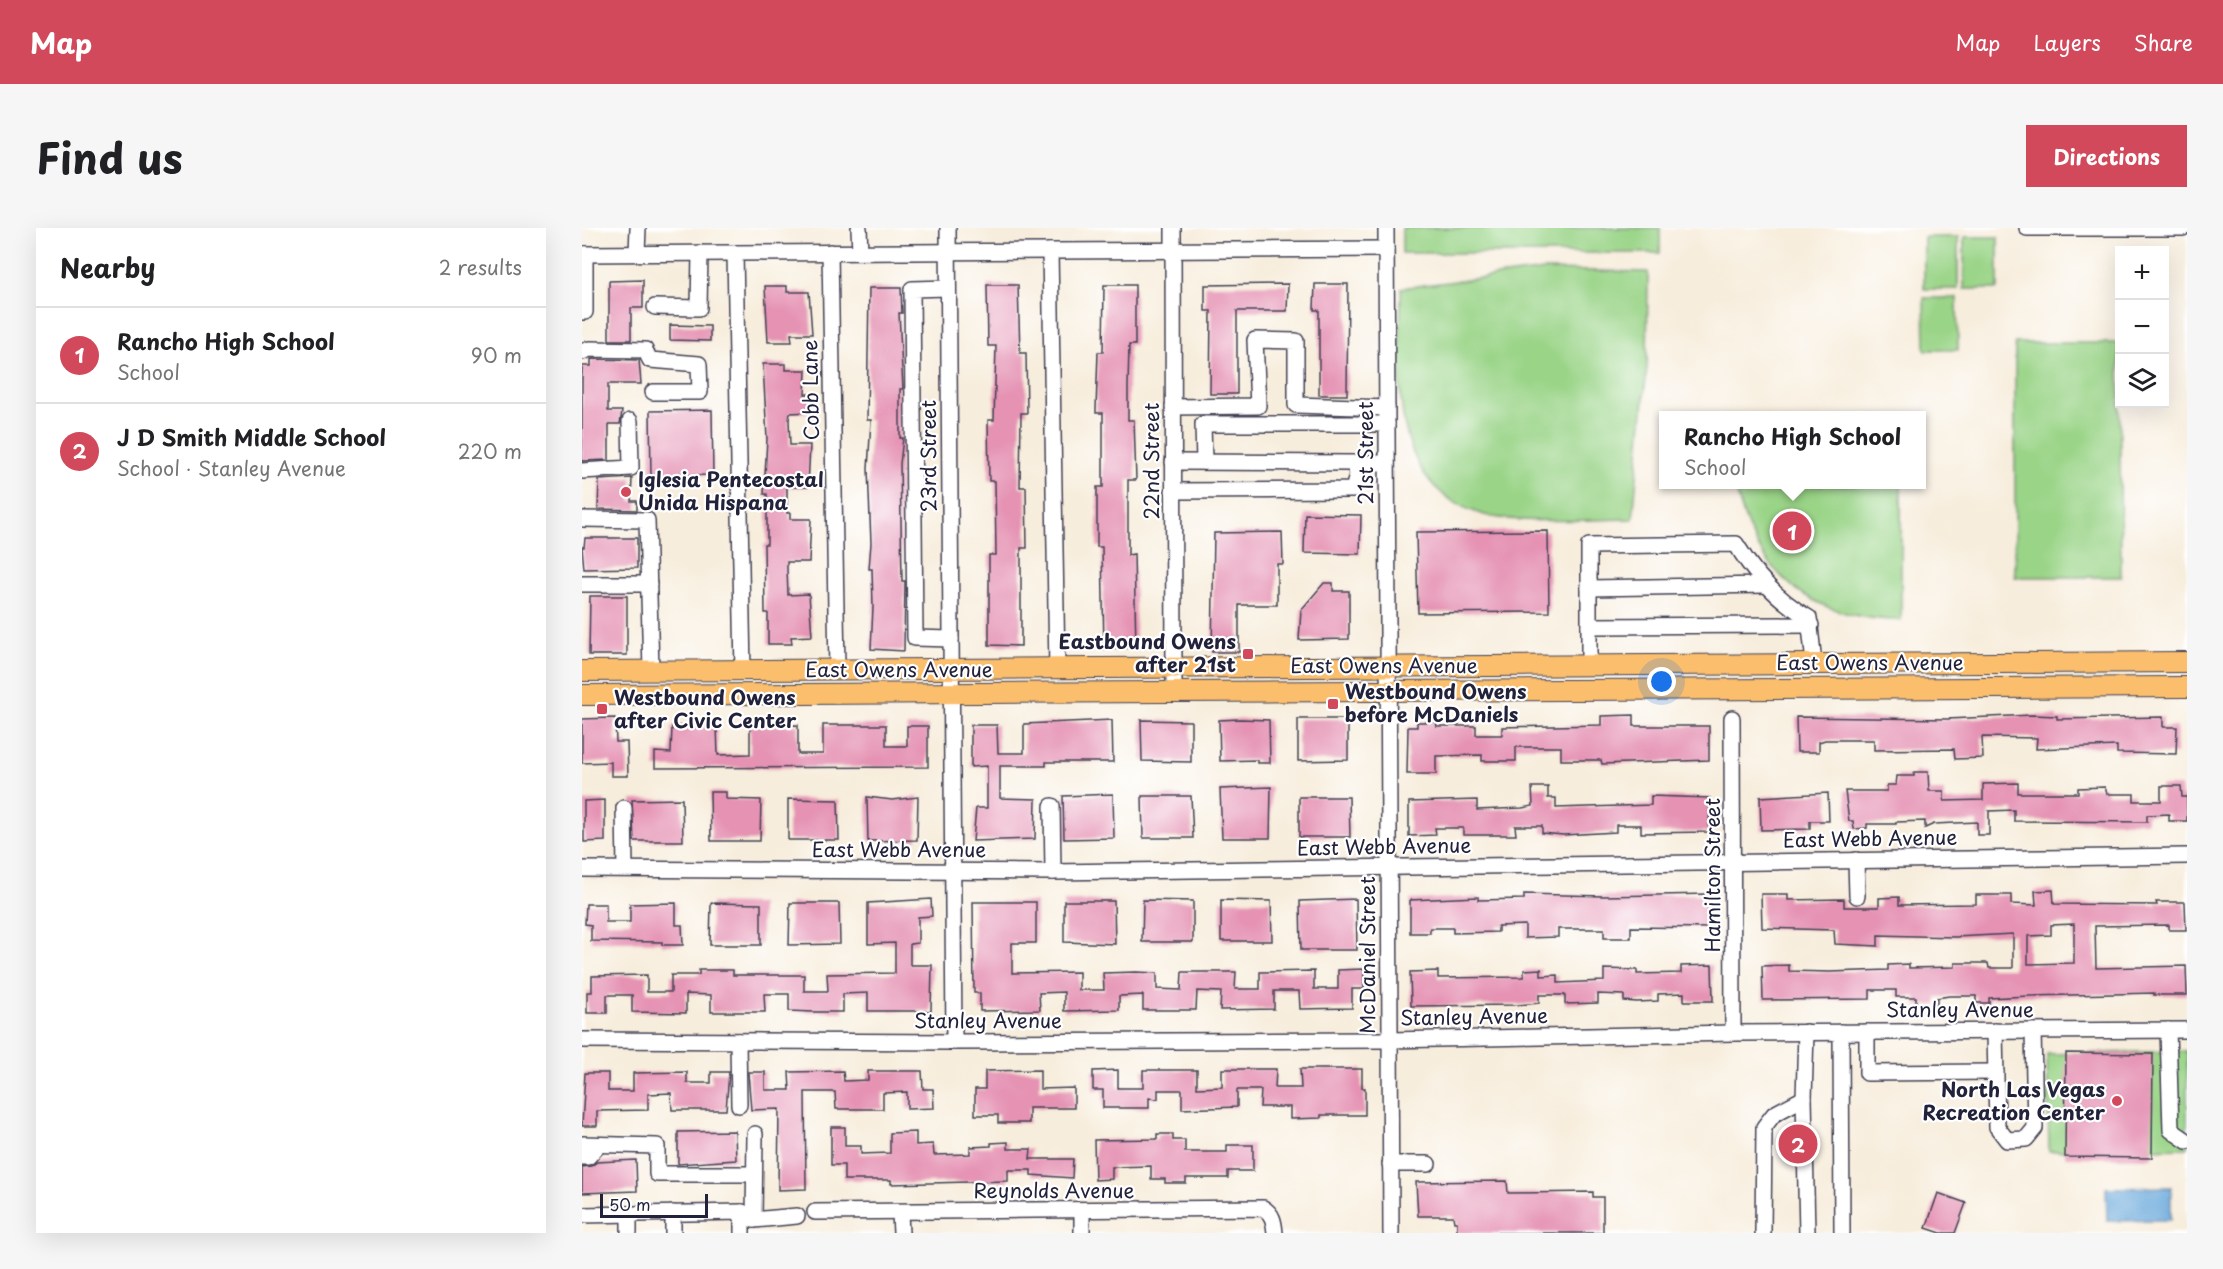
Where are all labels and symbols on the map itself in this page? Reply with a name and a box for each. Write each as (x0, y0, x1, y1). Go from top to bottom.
street label: Cobb Lane (794, 339, 826, 441)
street label: 23rd Street (913, 400, 943, 512)
street label: 21st Street (1350, 401, 1380, 505)
street label: 22nd Street (1136, 403, 1166, 519)
place label: Iglesia Pentecostal Unida Hispana (638, 464, 824, 517)
marker: Iglesia Pentecostal Unida Hispana (619, 485, 633, 499)
pin: 1 (1772, 508, 1812, 554)
place label: Eastbound Owens after 21st (1059, 626, 1236, 679)
marker: Eastbound Owens after 21st (1241, 647, 1255, 661)
street label: East Owens Avenue (1776, 647, 1964, 677)
street label: East Owens Avenue (1290, 650, 1478, 680)
street label: East Owens Avenue (805, 654, 993, 684)
your location (1647, 667, 1676, 696)
place label: Westbound Owens before McDaniels (1345, 676, 1527, 729)
place label: Westbound Owens after Civic Center (614, 682, 797, 735)
marker: Westbound Owens before McDaniels (1326, 697, 1340, 711)
marker: Westbound Owens after Civic Center (595, 702, 609, 716)
street label: Hamilton Street (1697, 798, 1727, 952)
street label: East Webb Avenue (1783, 821, 1958, 855)
street label: East Webb Avenue (1297, 829, 1472, 863)
street label: East Webb Avenue (812, 834, 986, 864)
street label: McDaniel Street (1352, 876, 1382, 1034)
street label: Stanley Avenue (1886, 994, 2034, 1024)
street label: Stanley Avenue (1400, 1000, 1548, 1032)
street label: Stanley Avenue (914, 1005, 1062, 1035)
place label: North Las Vegas Recreation Center (1923, 1074, 2106, 1127)
marker: North Las Vegas Recreation Center (2110, 1094, 2124, 1108)
pin: 2 (1778, 1122, 1818, 1166)
street label: Reynolds Avenue (974, 1175, 1135, 1205)
scale bar (600, 1191, 708, 1218)

